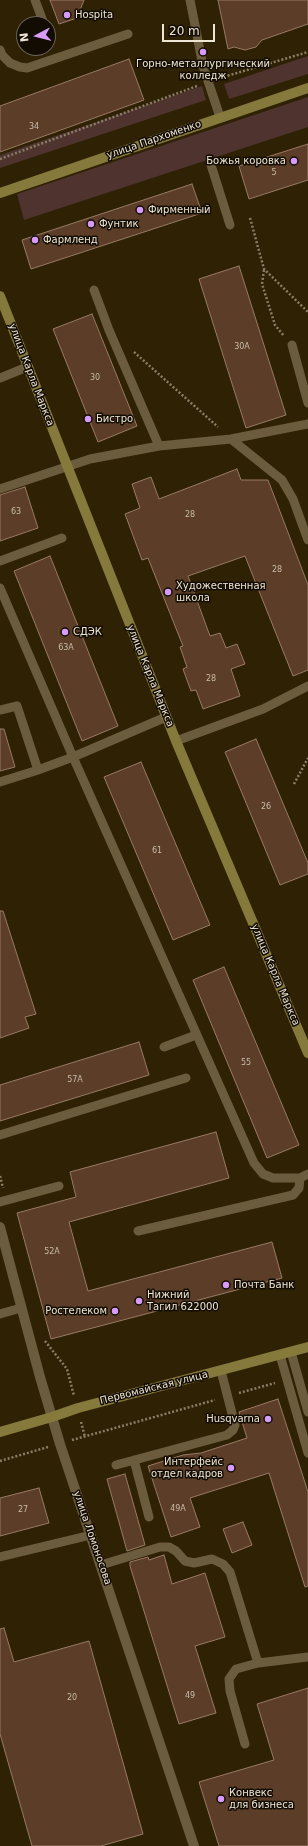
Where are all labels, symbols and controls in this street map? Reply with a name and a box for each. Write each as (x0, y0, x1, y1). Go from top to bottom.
place label: Hospita (75, 9, 113, 21)
marker: Hospita (62, 10, 72, 20)
north arrow (16, 16, 56, 56)
scale bar (164, 16, 217, 42)
text: 20 m (169, 24, 200, 38)
text: N (18, 32, 32, 43)
marker: Горно-металлургический колледж (198, 47, 208, 57)
place label: Горно-металлургический колледж (136, 58, 270, 82)
street label: улица Пархоменко (105, 118, 203, 162)
house number: 34 (29, 122, 39, 132)
place label: Божья коровка (206, 155, 286, 167)
marker: Божья коровка (289, 156, 299, 166)
house number: 5 (271, 168, 277, 178)
place label: Фирменный (148, 204, 211, 216)
marker: Фирменный (135, 205, 145, 215)
place label: Фунтик (99, 218, 138, 230)
marker: Фунтик (86, 219, 96, 229)
place label: Фармленд (43, 234, 98, 246)
marker: Фармленд (30, 235, 40, 245)
street label: улица Карла Маркса (6, 322, 56, 428)
house number: 30А (234, 342, 250, 352)
house number: 30 (90, 373, 100, 383)
place label: Бистро (96, 413, 133, 425)
marker: Бистро (83, 414, 93, 424)
house number: 63 (11, 507, 21, 517)
house number: 28 (185, 510, 195, 520)
house number: 28 (272, 565, 282, 575)
place label: Художественная школа (176, 580, 266, 604)
marker: Художественная школа (163, 587, 173, 597)
street label: улица Карла Маркса (124, 623, 176, 729)
place label: СДЭК (73, 626, 102, 638)
marker: СДЭК (60, 627, 70, 637)
house number: 63А (58, 643, 74, 653)
house number: 28 (206, 674, 216, 684)
house number: 26 (261, 802, 271, 812)
house number: 61 (152, 846, 162, 856)
street label: улица Карла Маркса (248, 923, 302, 1027)
house number: 55 (241, 1058, 251, 1068)
house number: 57А (67, 1075, 83, 1085)
house number: 52А (44, 1247, 60, 1257)
place label: Почта Банк (234, 1279, 294, 1291)
marker: Почта Банк (221, 1280, 231, 1290)
place label: Нижний Тагил 622000 (147, 1289, 219, 1312)
marker: Нижний Тагил 622000 (134, 1296, 144, 1306)
place label: Ростелеком (45, 1305, 107, 1317)
marker: Ростелеком (110, 1306, 120, 1316)
street label: Первомайская улица (99, 1369, 209, 1407)
place label: Husqvarna (206, 1413, 260, 1425)
marker: Husqvarna (263, 1414, 273, 1424)
place label: Интерфейс отдел кадров (151, 1456, 223, 1480)
marker: Интерфейс отдел кадров (226, 1463, 236, 1473)
street label: улица Ломоносова (70, 1489, 114, 1587)
house number: 49А (170, 1504, 186, 1514)
house number: 27 (18, 1505, 28, 1515)
house number: 49 (185, 1691, 195, 1701)
house number: 20 (67, 1693, 77, 1703)
place label: Конвекс для бизнеса (229, 1787, 294, 1810)
marker: Конвекс для бизнеса (216, 1794, 226, 1804)

